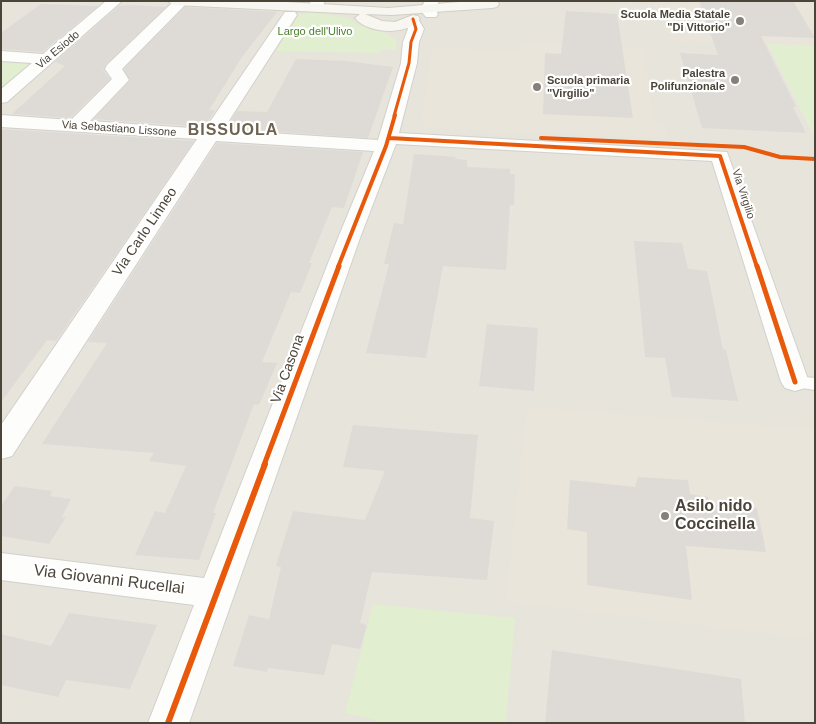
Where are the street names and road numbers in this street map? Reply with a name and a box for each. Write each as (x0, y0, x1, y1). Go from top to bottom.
street label: Via Esiodo (34, 28, 82, 72)
street label: Via Sebastiano Lissone (61, 118, 177, 140)
street label: Via Virgilio (729, 167, 757, 221)
street label: Via Carlo Linneo (109, 185, 181, 279)
street label: Via Casona (268, 332, 308, 406)
street label: Via Giovanni Rucellai (33, 561, 185, 599)

